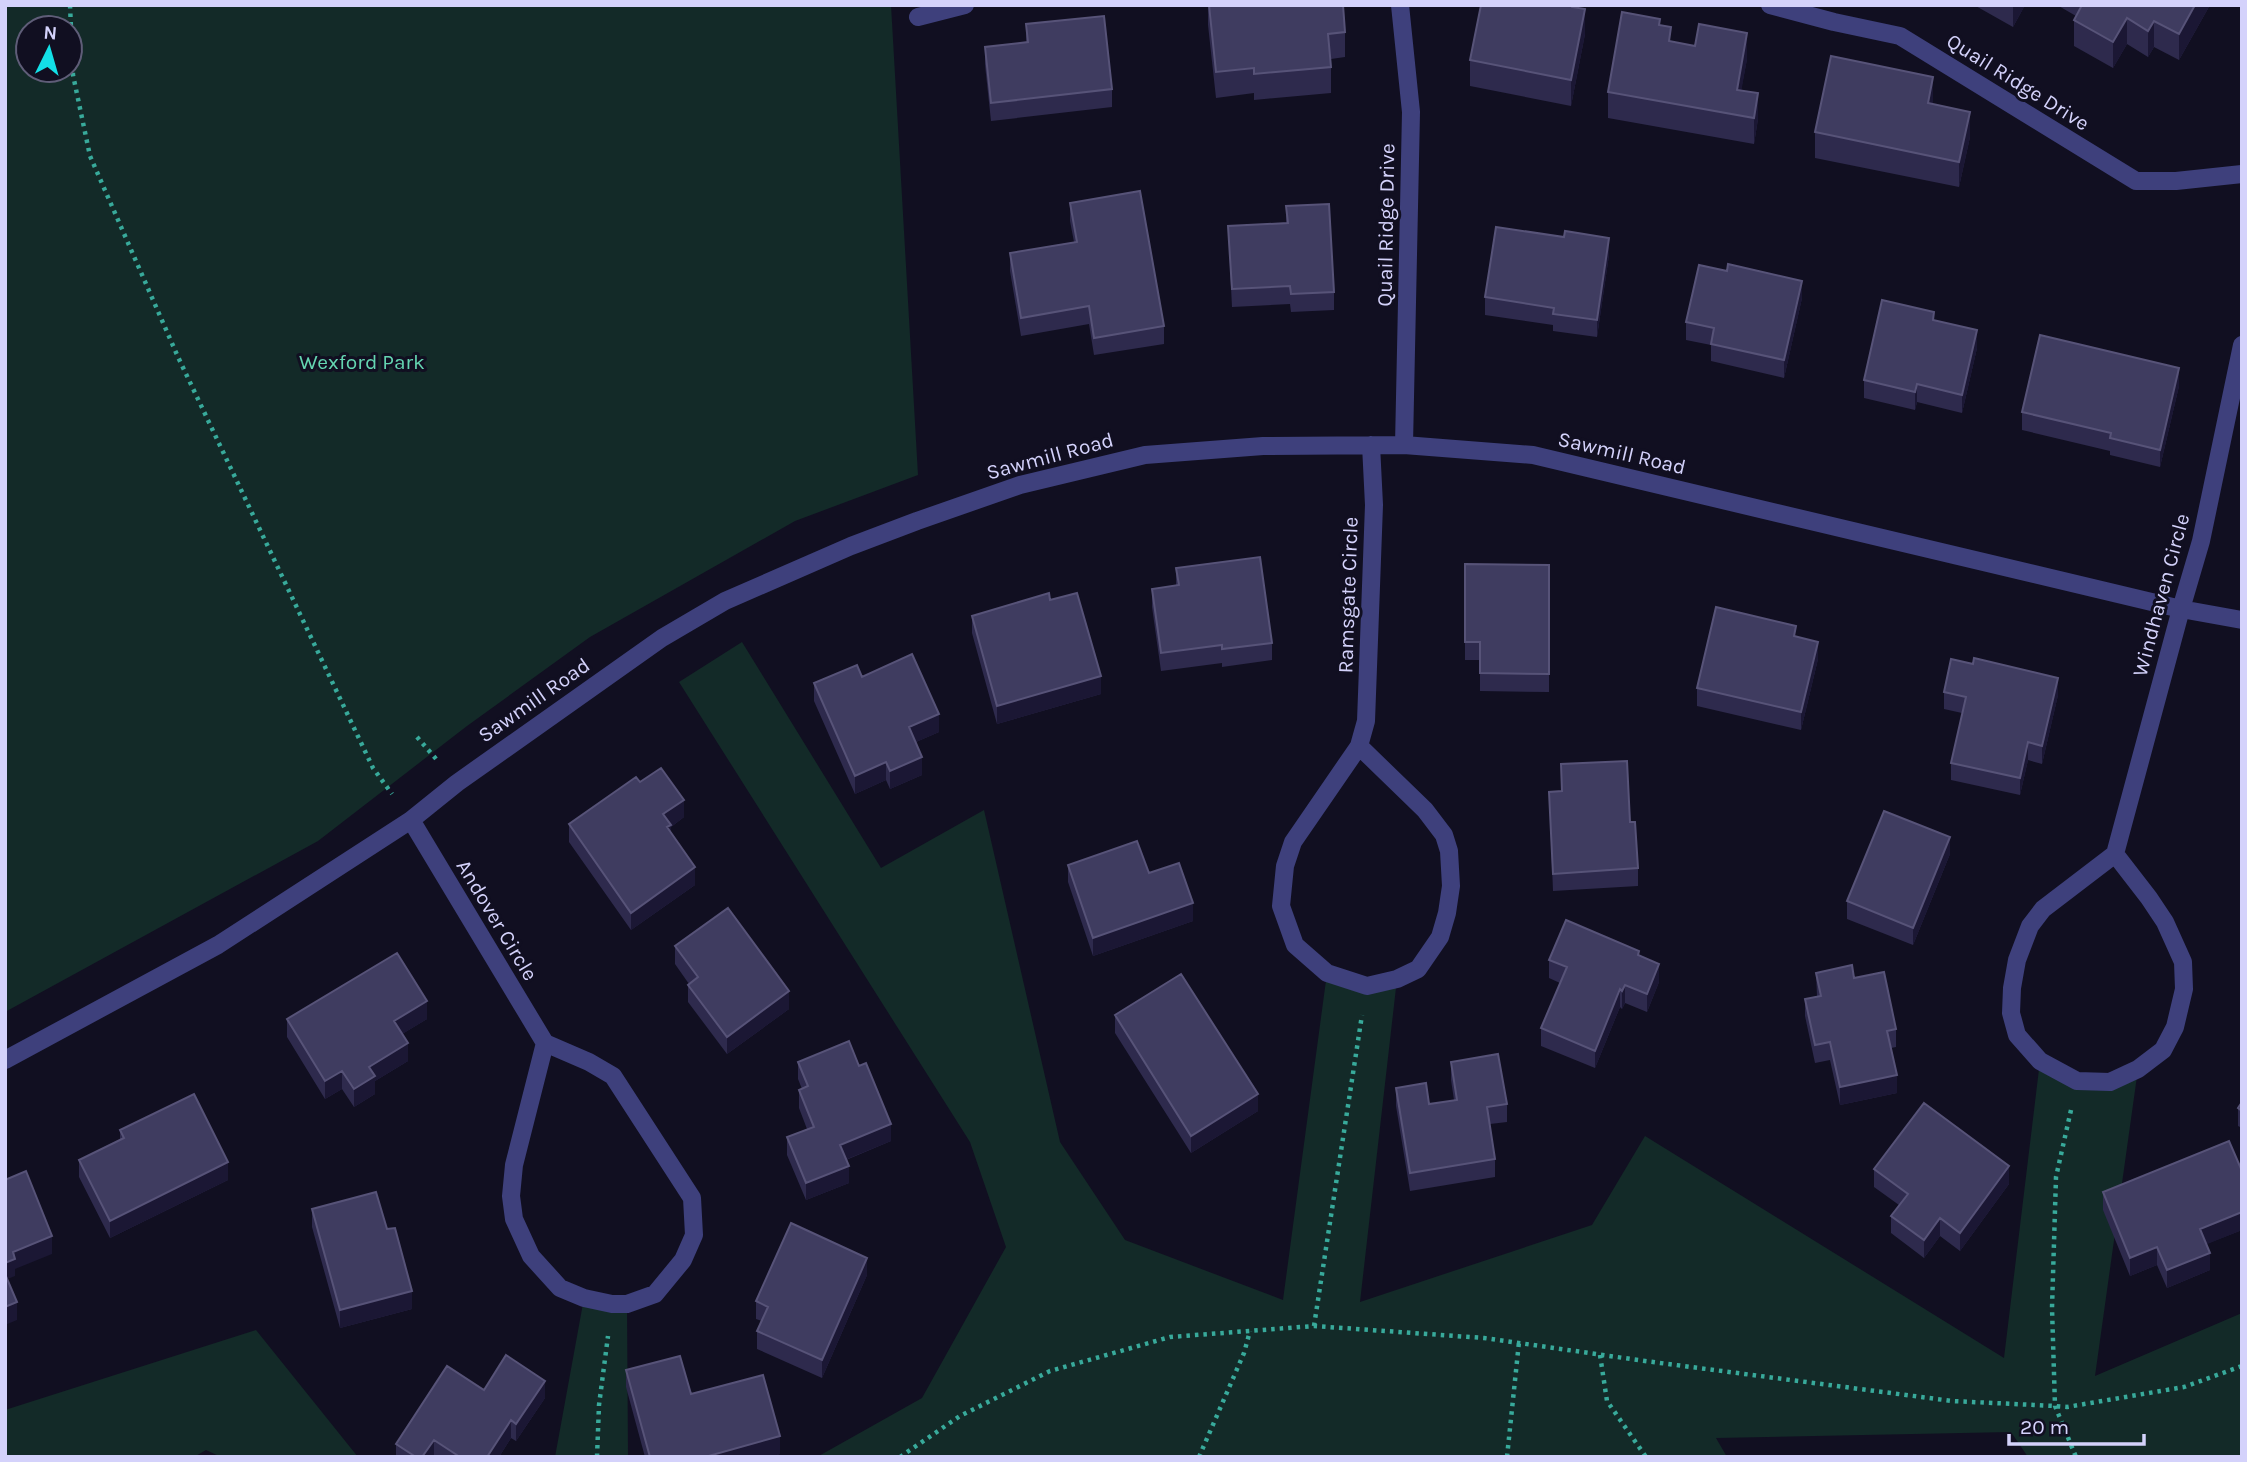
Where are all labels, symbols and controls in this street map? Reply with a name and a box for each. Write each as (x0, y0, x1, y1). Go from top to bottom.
north arrow (14, 14, 84, 84)
text: N (43, 22, 58, 45)
street label: Quail Ridge Drive (1942, 29, 2094, 135)
street label: Quail Ridge Drive (1373, 143, 1399, 307)
park label: Wexford Park (299, 350, 425, 374)
street label: Sawmill Road (1556, 427, 1688, 479)
street label: Sawmill Road (984, 428, 1116, 484)
street label: Windhaven Circle (2128, 511, 2194, 679)
street label: Ramsgate Circle (1333, 516, 1363, 674)
street label: Sawmill Road (474, 653, 594, 747)
street label: Andover Circle (451, 855, 543, 985)
scale bar (2009, 1402, 2144, 1446)
text: 20 m (2020, 1415, 2069, 1439)

